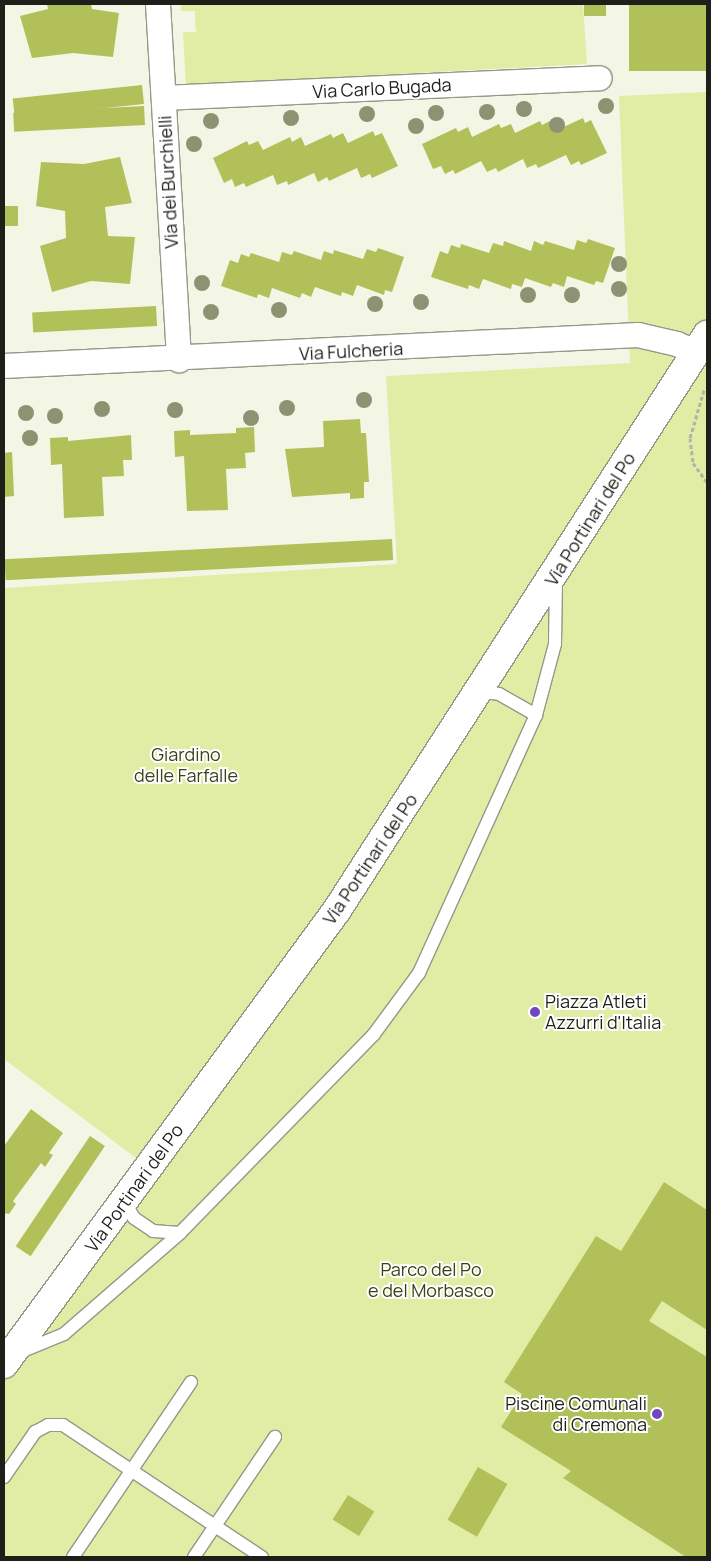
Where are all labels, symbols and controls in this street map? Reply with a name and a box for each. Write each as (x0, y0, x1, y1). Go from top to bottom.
street label: Via Carlo Bugada (312, 74, 452, 102)
street label: Via dei Burchielli (154, 115, 182, 249)
street label: Via Fulcheria (298, 337, 404, 365)
street label: Via Portinari del Po (540, 448, 640, 590)
park label: Giardino delle Farfalle (134, 744, 238, 786)
street label: Via Portinari del Po (318, 789, 422, 929)
place label: Piazza Atleti Azzurri d'Italia (545, 991, 661, 1034)
marker: Piazza Atleti Azzurri d'Italia (529, 1006, 541, 1018)
street label: Via Portinari del Po (80, 1120, 188, 1256)
park label: Parco del Po e del Morbasco (368, 1259, 494, 1302)
place label: Piscine Comunali di Cremona (505, 1393, 647, 1436)
marker: Piscine Comunali di Cremona (651, 1408, 663, 1420)

